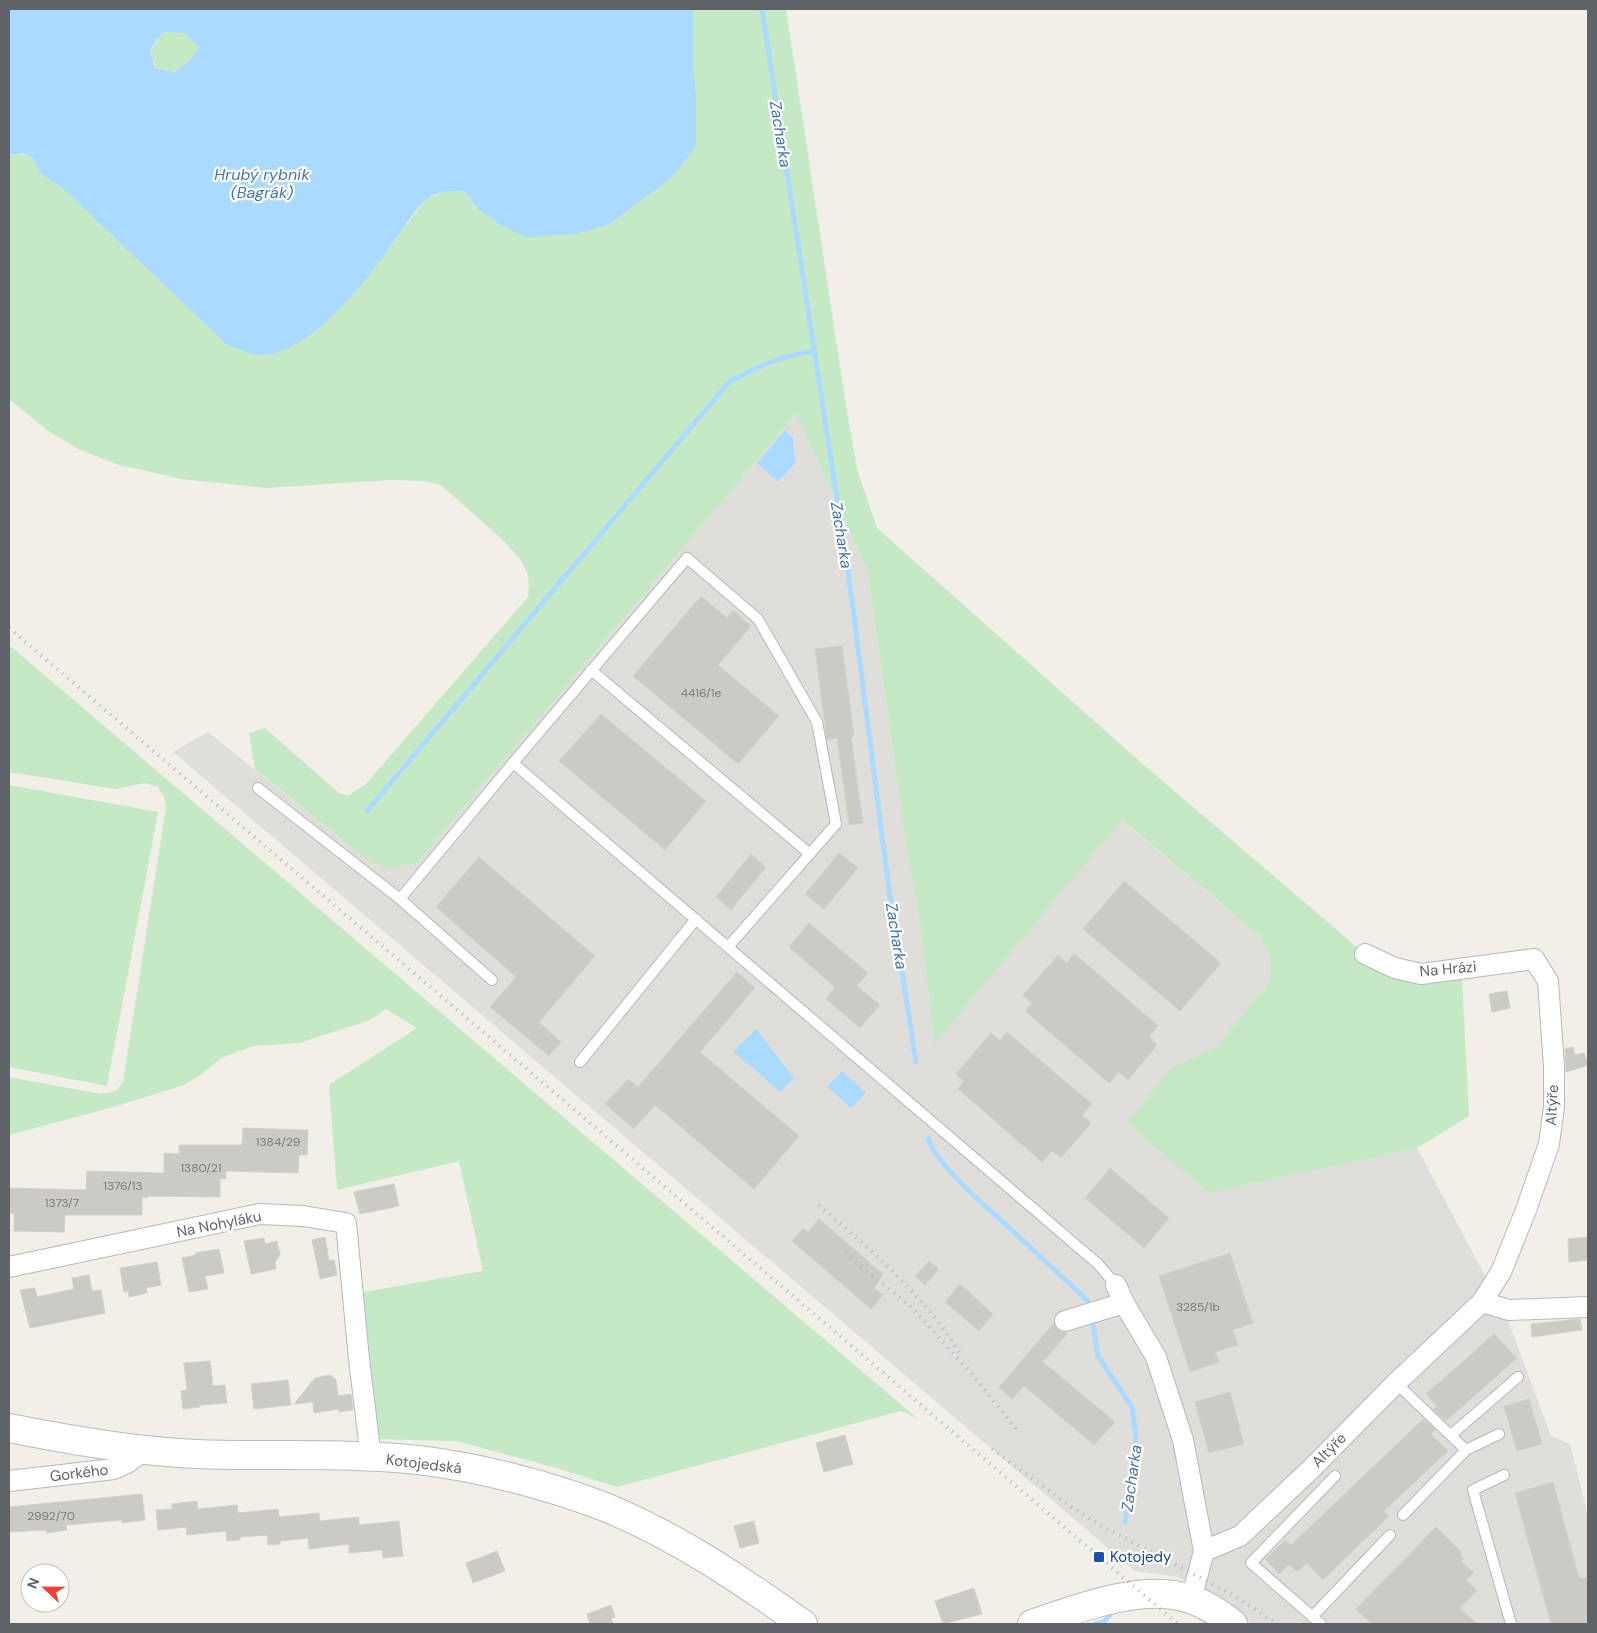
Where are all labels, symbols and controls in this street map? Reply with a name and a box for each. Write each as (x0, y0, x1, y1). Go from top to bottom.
water label: Zacharka (765, 99, 796, 169)
water label: Hrubý rybník (Bagrák) (214, 164, 310, 203)
water label: Zacharka (826, 500, 857, 570)
house number: 4416/1e (681, 685, 722, 701)
water label: Zacharka (881, 901, 912, 971)
street label: Na Hrázi (1419, 957, 1477, 981)
street label: Altýře (1541, 1084, 1563, 1126)
house number: 1384/29 (256, 1134, 300, 1150)
house number: 1380/21 (180, 1160, 222, 1176)
house number: 1376/13 (103, 1178, 143, 1194)
house number: 1373/7 (45, 1195, 79, 1211)
street label: Na Nohyláku (175, 1206, 263, 1242)
house number: 3285/1b (1176, 1299, 1220, 1315)
street label: Altýře (1307, 1428, 1351, 1472)
water label: Zacharka (1116, 1443, 1147, 1513)
street label: Kotojedská (385, 1449, 463, 1479)
street label: Gorkého (49, 1459, 110, 1487)
house number: 2992/70 (27, 1508, 75, 1524)
place label: Kotojedy (1110, 1547, 1172, 1567)
marker: Kotojedy (1092, 1550, 1106, 1564)
north arrow (20, 1563, 70, 1613)
text: N (23, 1575, 43, 1591)

